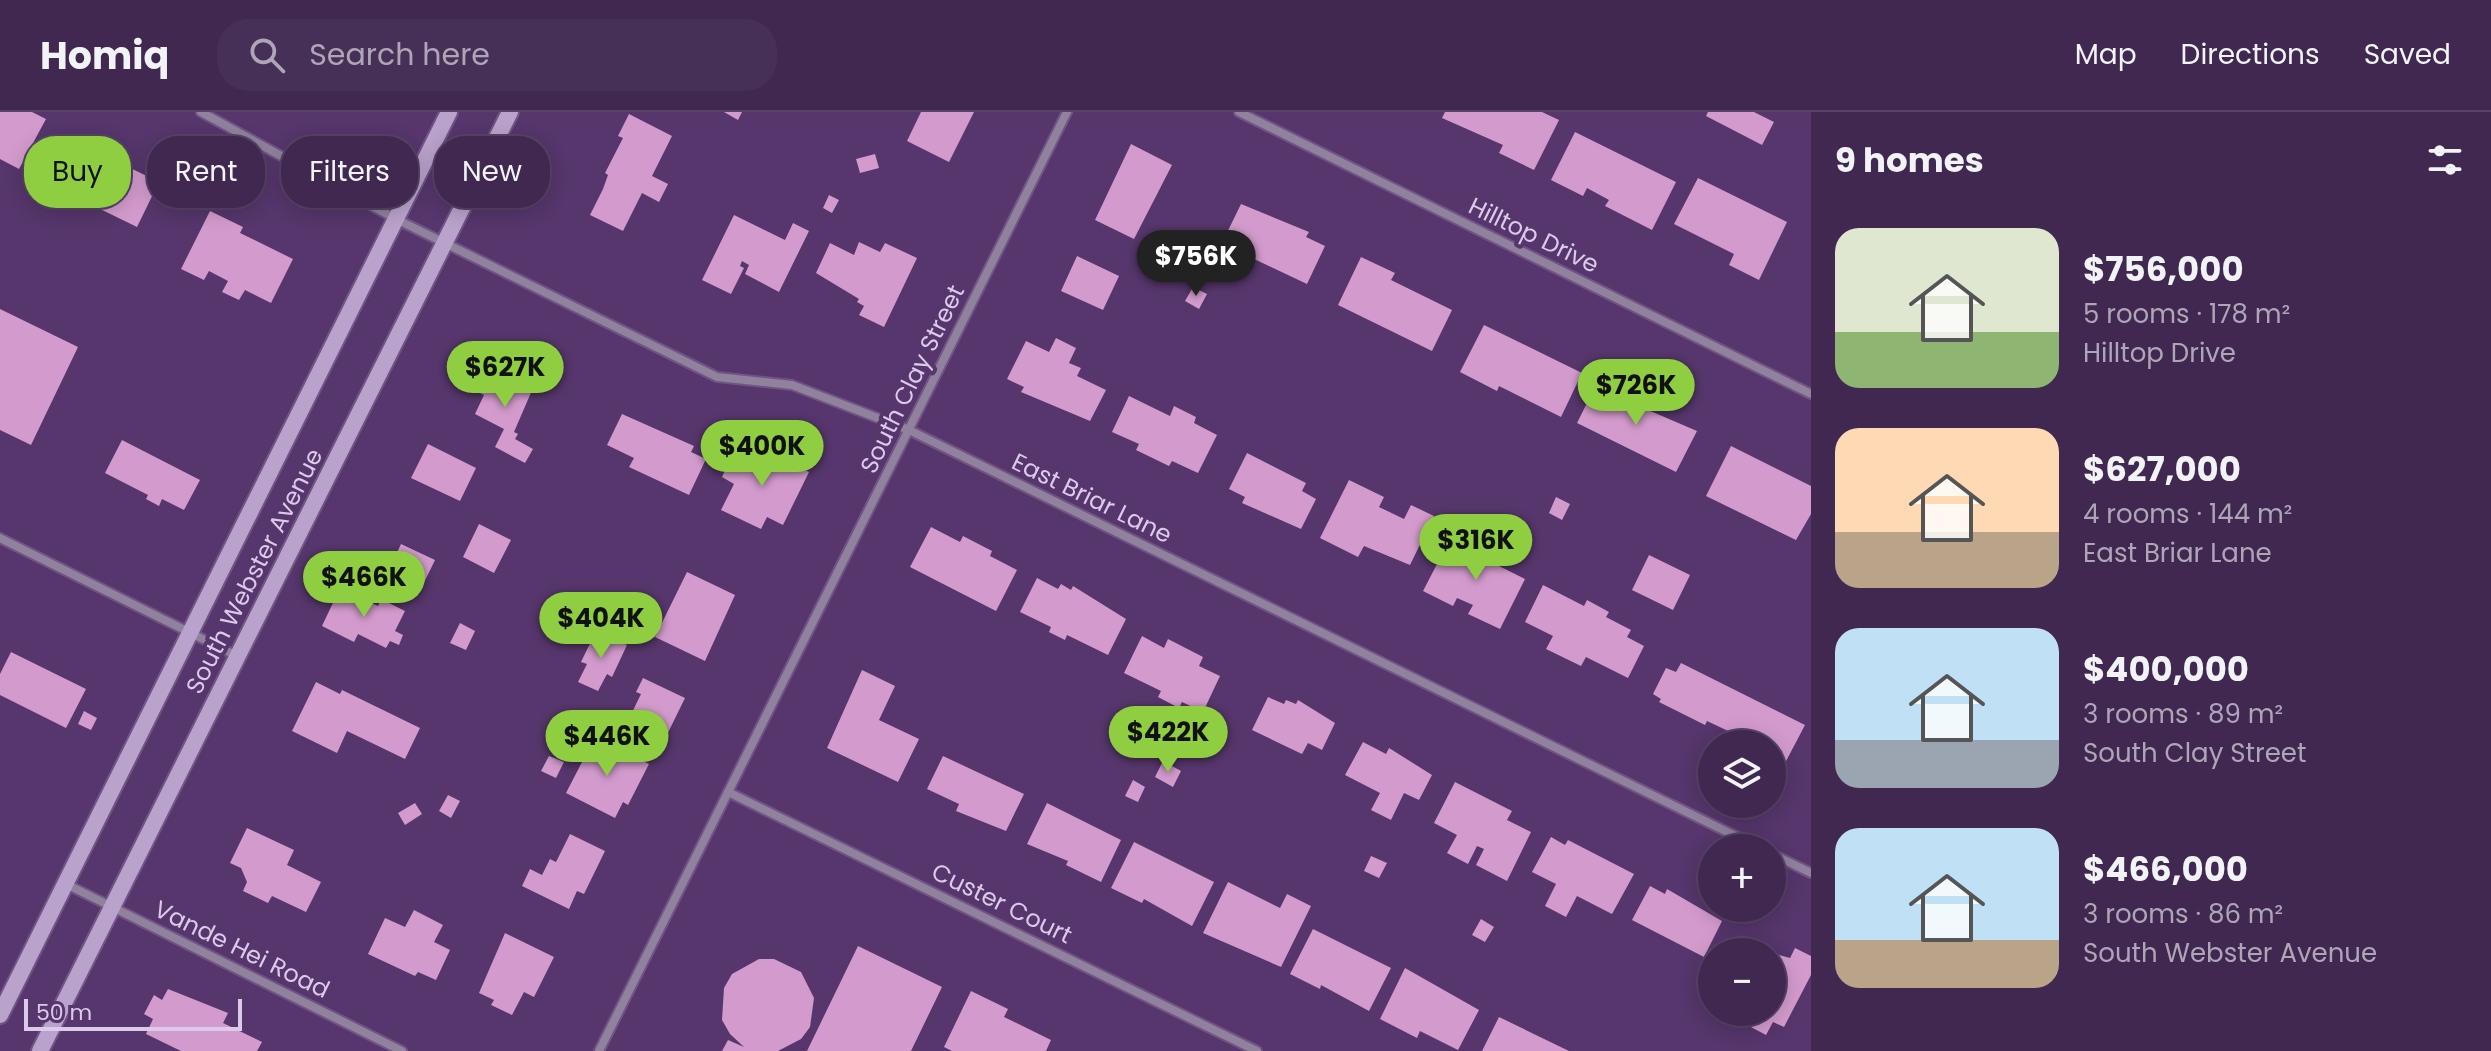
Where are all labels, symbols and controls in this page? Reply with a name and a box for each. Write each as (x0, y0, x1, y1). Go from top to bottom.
search box (217, 19, 777, 91)
text: Homiq (40, 29, 169, 82)
icon: search (245, 33, 289, 77)
text: Search here (309, 33, 490, 76)
text: Map (2075, 35, 2137, 74)
text: Directions (2181, 35, 2320, 74)
text: Saved (2364, 35, 2451, 74)
chip: Buy (24, 136, 131, 208)
chip: Rent (147, 136, 265, 208)
chip: Filters (281, 136, 418, 208)
chip: New (434, 136, 550, 208)
text: 9 homes (1835, 136, 1984, 184)
icon: filters (2423, 138, 2467, 182)
street label: Hilltop Drive (1463, 189, 1605, 281)
pin: $756K (1140, 230, 1252, 298)
text: $756K (1155, 238, 1237, 274)
text: $756,000 (2083, 245, 2244, 293)
icon: home (1899, 260, 1995, 356)
street label: South Clay Street (852, 279, 972, 479)
text: 5 rooms · 178 m² (2083, 296, 2290, 332)
text: Hilltop Drive (2083, 335, 2236, 371)
pin: $627K (449, 341, 561, 409)
text: $627K (465, 349, 545, 385)
pin: $726K (1580, 359, 1692, 427)
text: $726K (1596, 367, 1676, 403)
pin: $400K (706, 420, 818, 488)
text: $400K (719, 428, 805, 464)
street label: South Webster Avenue (178, 443, 330, 699)
street label: East Briar Lane (1006, 445, 1178, 551)
text: $627,000 (2083, 445, 2241, 493)
icon: home (1899, 460, 1995, 556)
text: 4 rooms · 144 m² (2083, 496, 2292, 532)
pin: $316K (1420, 514, 1532, 582)
text: $316K (1437, 522, 1515, 558)
text: East Briar Lane (2083, 535, 2272, 571)
pin: $466K (308, 551, 420, 619)
text: $466K (321, 559, 407, 595)
pin: $404K (545, 592, 657, 660)
text: $404K (557, 600, 645, 636)
text: $400,000 (2083, 645, 2249, 693)
icon: home (1899, 660, 1995, 756)
text: 3 rooms · 89 m² (2083, 696, 2283, 732)
pin: $422K (1112, 706, 1224, 774)
pin: $446K (551, 710, 663, 778)
text: $422K (1127, 714, 1209, 750)
text: $446K (564, 718, 651, 754)
map controls (1698, 730, 1786, 1026)
button: layers (1698, 730, 1786, 818)
text: South Clay Street (2083, 735, 2306, 771)
button: + (1698, 834, 1786, 922)
text: $466,000 (2083, 845, 2248, 893)
street label: Custer Court (926, 855, 1078, 951)
icon: home (1899, 860, 1995, 956)
street label: Vande Hei Road (149, 892, 335, 1006)
text: 3 rooms · 86 m² (2083, 896, 2283, 932)
text: South Webster Avenue (2083, 935, 2377, 971)
button: − (1698, 938, 1786, 1026)
scale bar (24, 995, 242, 1031)
text: 50 m (36, 997, 92, 1028)

